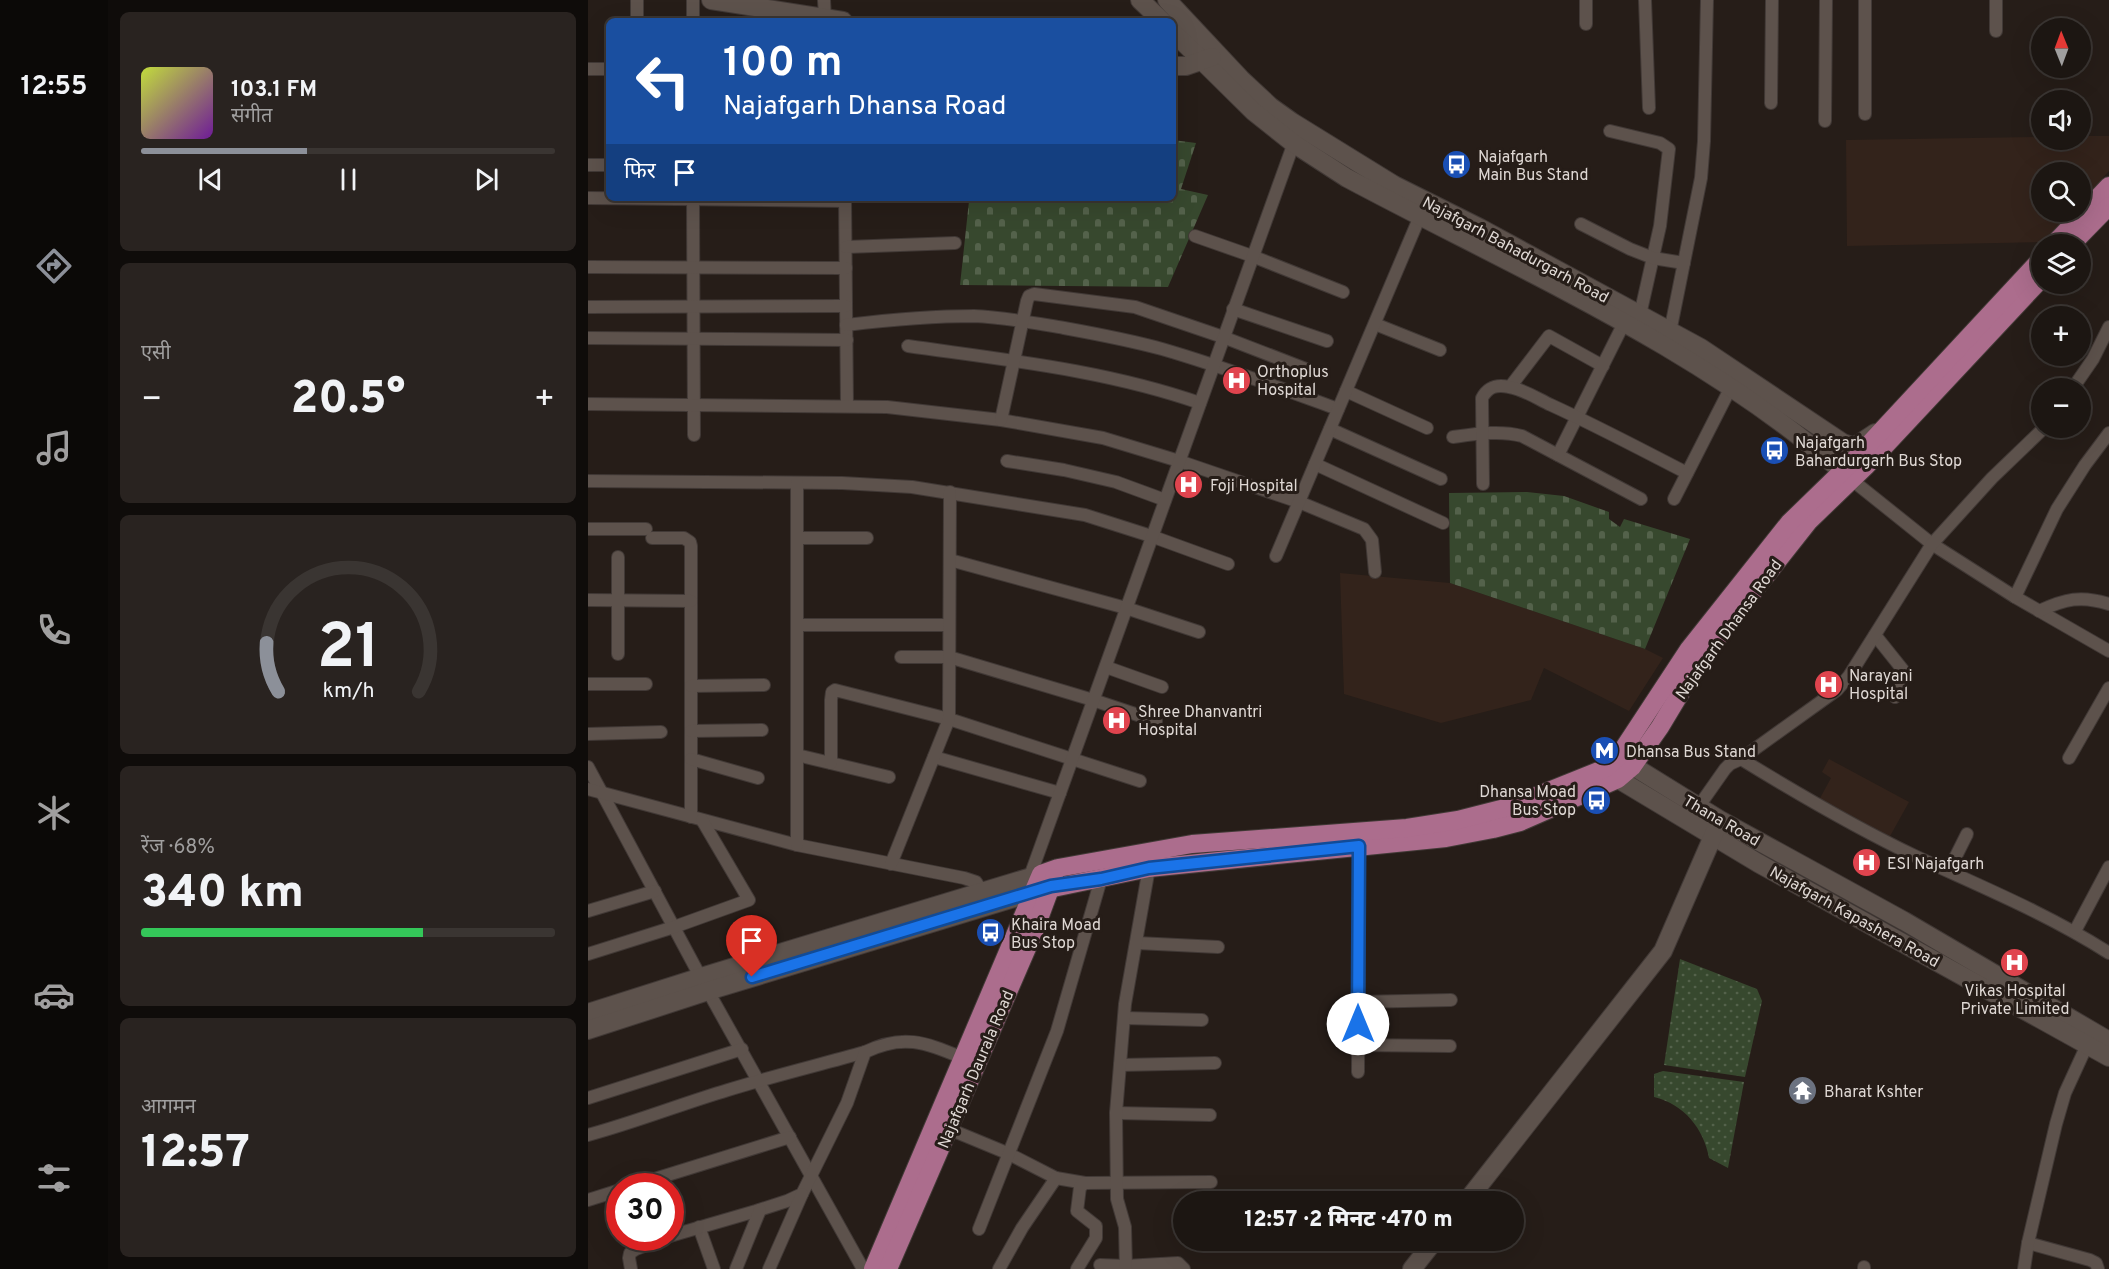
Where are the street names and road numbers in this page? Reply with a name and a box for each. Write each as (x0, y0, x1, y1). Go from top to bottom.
street label: Najafgarh Bahadurgarh Road (1418, 193, 1612, 308)
street label: Najafgarh Dhansa Road (1672, 556, 1787, 704)
street label: Thana Road (1679, 792, 1763, 852)
street label: Najafgarh Kapashera Road (1766, 863, 1942, 973)
street label: Najafgarh Daurala Road (934, 988, 1019, 1152)

